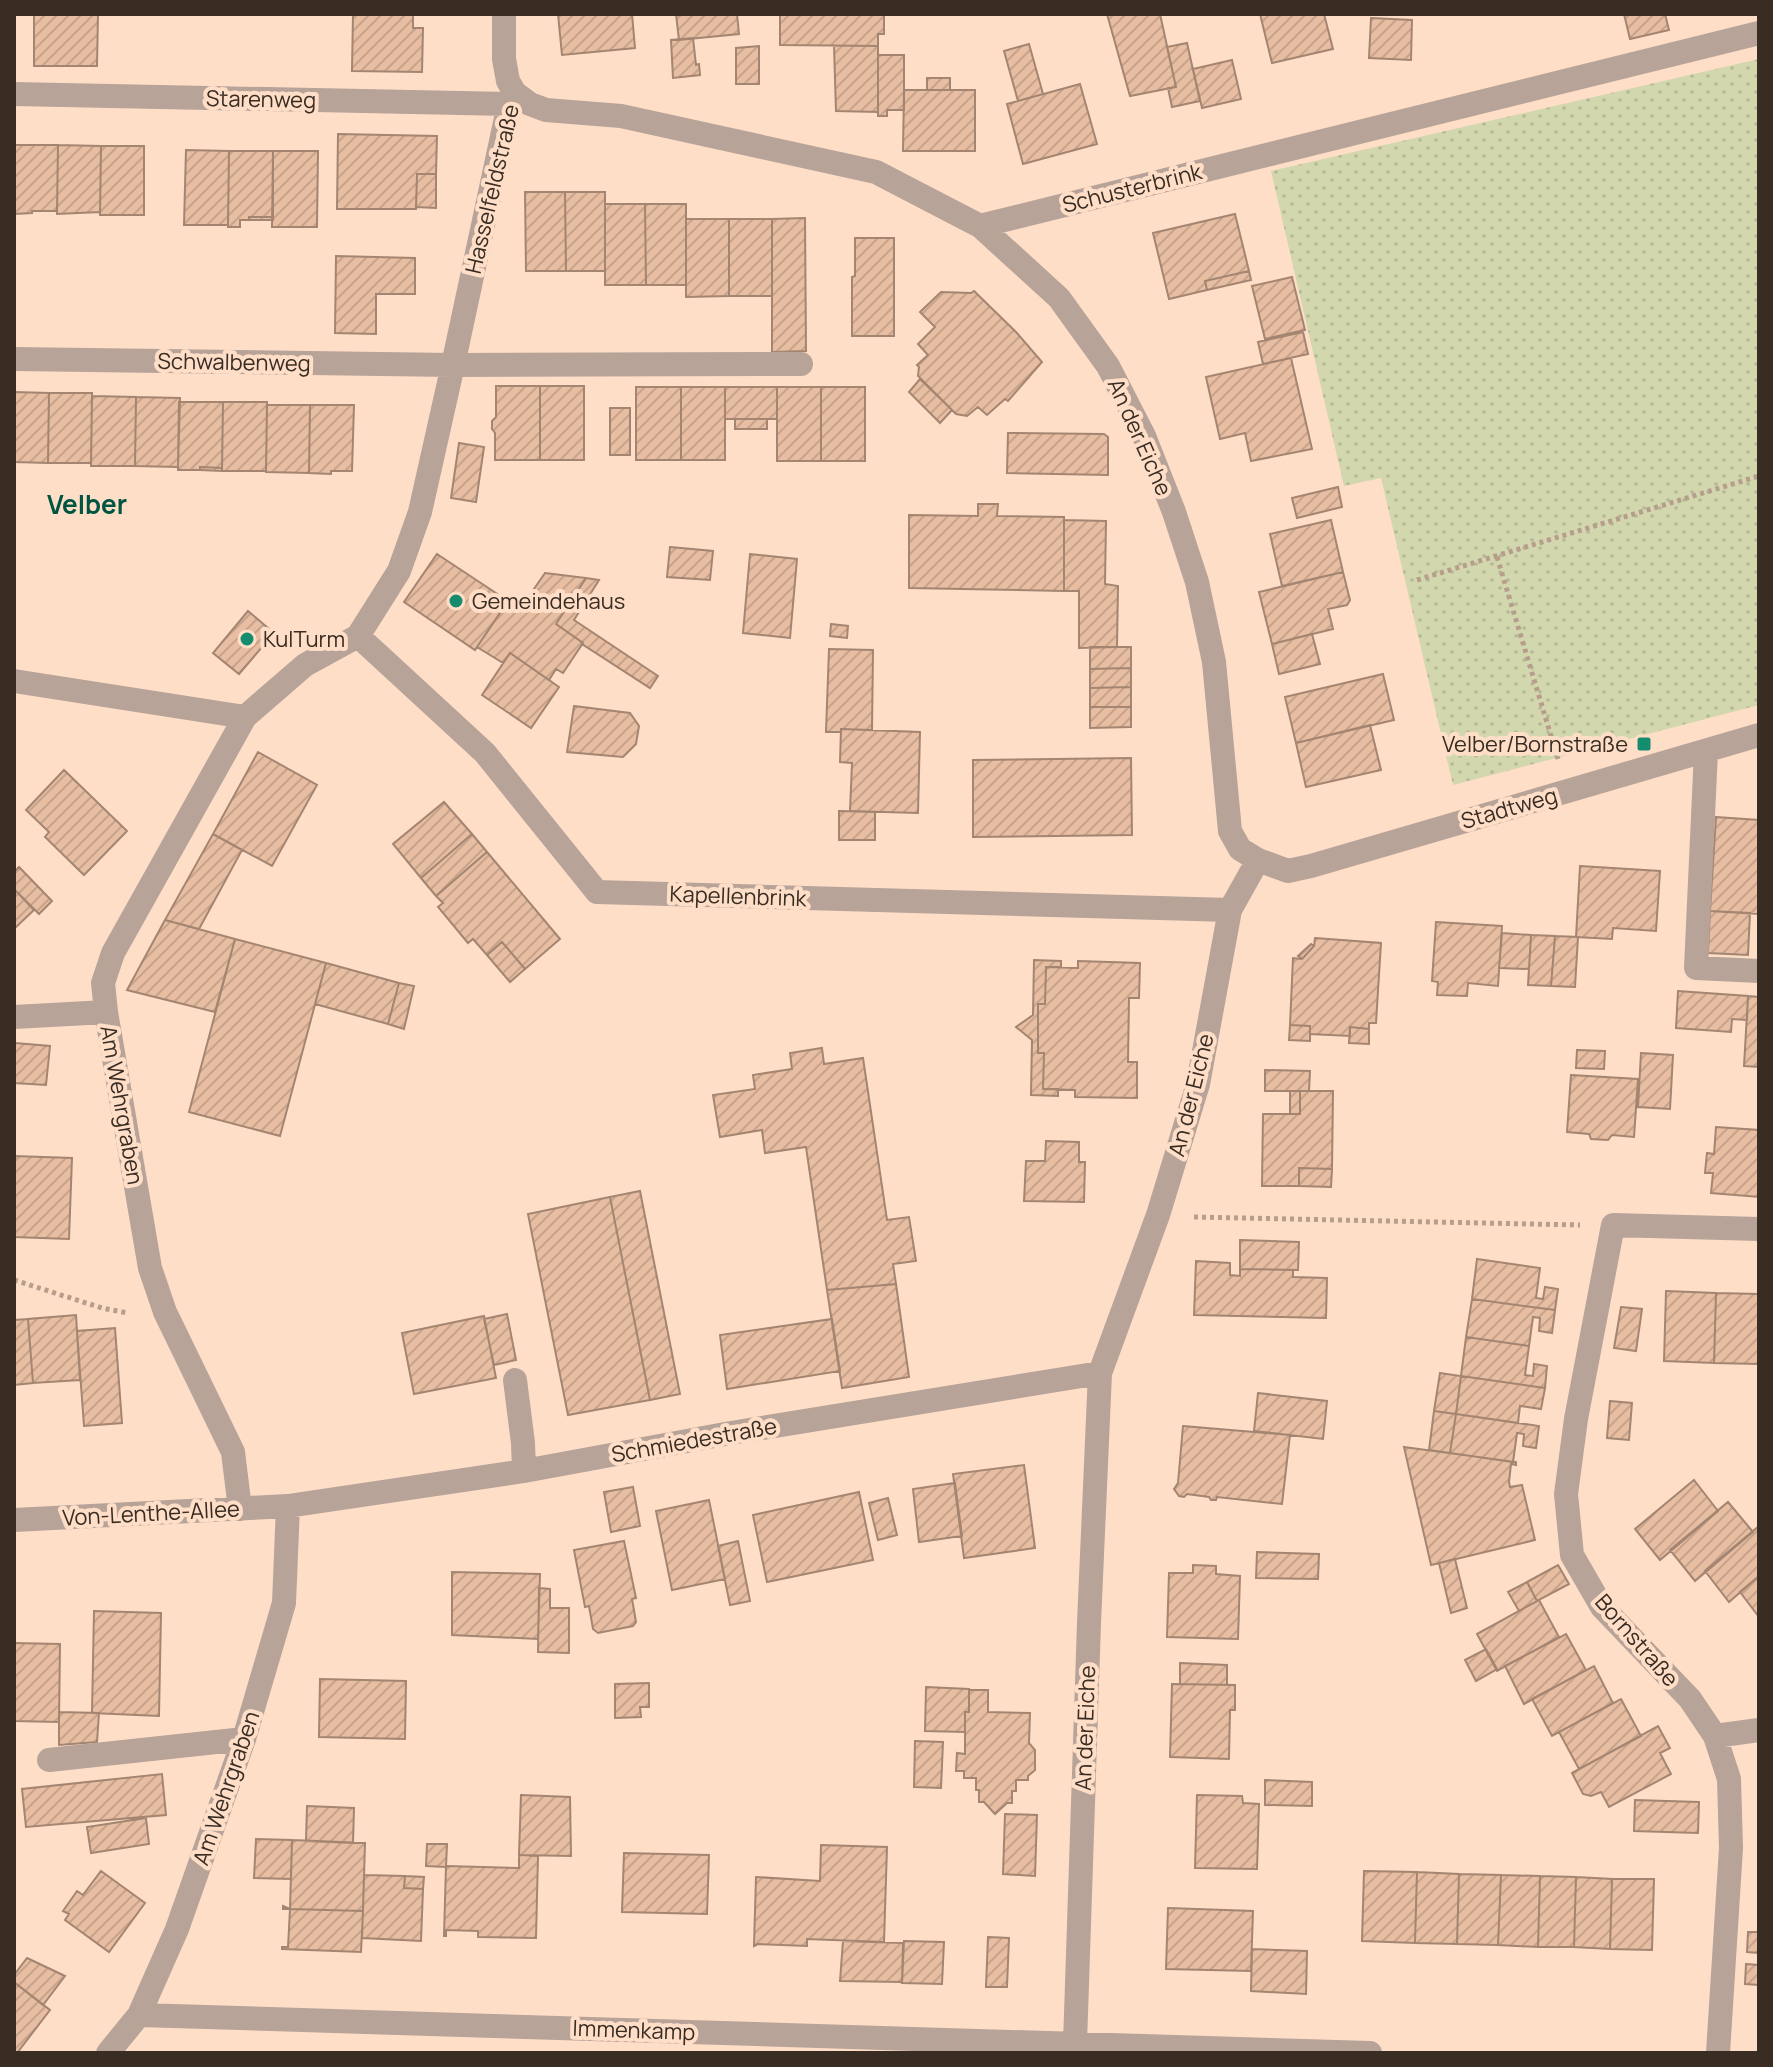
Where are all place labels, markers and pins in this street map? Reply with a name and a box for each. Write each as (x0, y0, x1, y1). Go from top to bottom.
place label: Gemeindehaus (472, 586, 625, 616)
marker: Gemeindehaus (447, 592, 465, 610)
place label: KulTurm (263, 624, 345, 654)
marker: KulTurm (238, 630, 256, 648)
place label: Velber/Bornstraße (1442, 729, 1628, 759)
marker: Velber/Bornstraße (1635, 735, 1653, 753)

